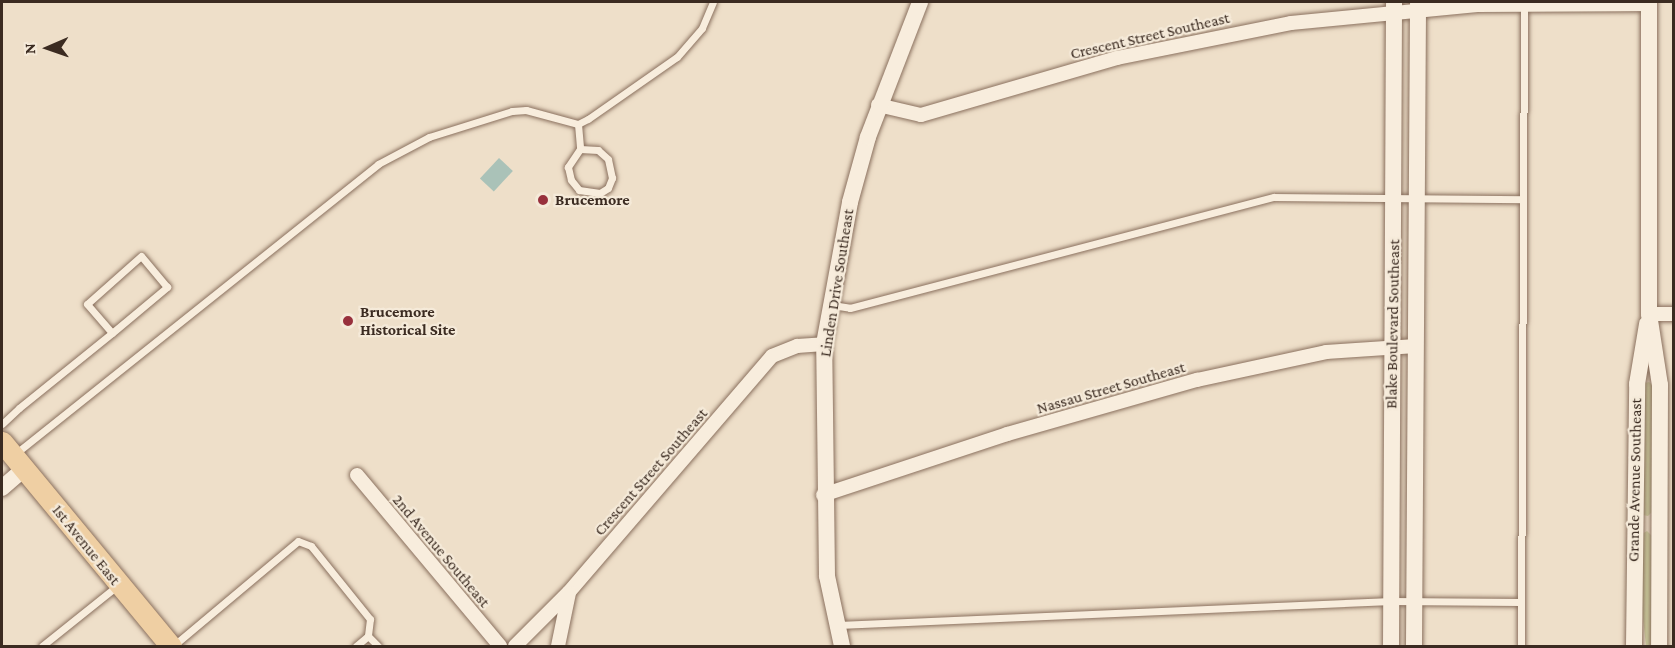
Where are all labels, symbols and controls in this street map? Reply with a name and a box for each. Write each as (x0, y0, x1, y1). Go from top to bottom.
street label: Crescent Street Southeast (1068, 8, 1232, 64)
north arrow (18, 18, 78, 78)
text: N (21, 43, 38, 54)
place label: Brucemore (555, 190, 630, 210)
marker: Brucemore (536, 193, 550, 207)
street label: Linden Drive Southeast (816, 208, 858, 358)
street label: Blake Boulevard Southeast (1382, 239, 1404, 409)
place label: Brucemore Historical Site (360, 302, 455, 340)
marker: Brucemore Historical Site (341, 314, 355, 328)
street label: Nassau Street Southeast (1035, 358, 1187, 418)
street label: Grande Avenue Southeast (1624, 398, 1646, 562)
street label: Crescent Street Southeast (590, 404, 712, 540)
street label: 2nd Avenue Southeast (388, 491, 494, 611)
street label: 1st Avenue East (48, 501, 124, 589)

